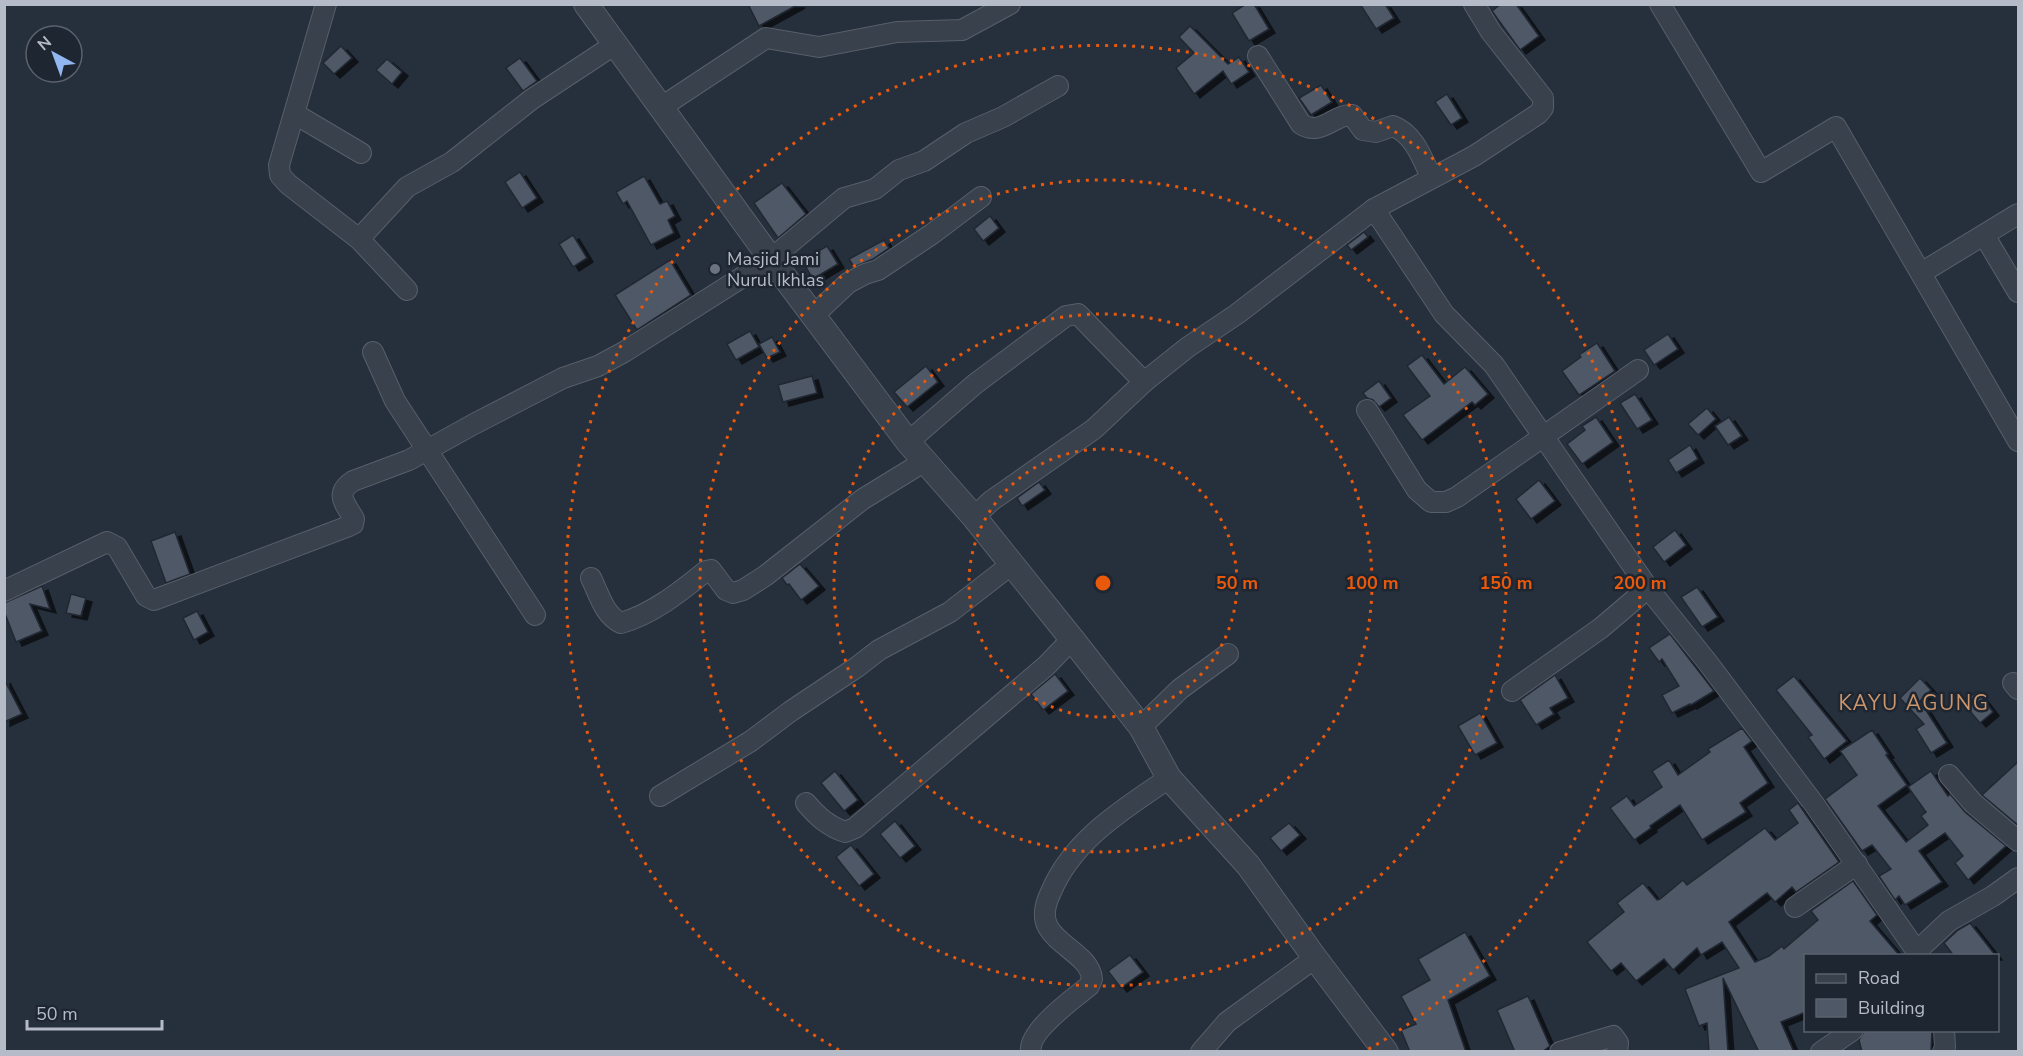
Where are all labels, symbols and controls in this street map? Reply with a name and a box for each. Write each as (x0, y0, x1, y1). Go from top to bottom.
north arrow (24, 24, 84, 84)
text: N (33, 31, 57, 56)
place label: Masjid Jami Nurul Ikhlas (727, 247, 824, 292)
marker: Masjid Jami Nurul Ikhlas (708, 262, 722, 276)
text: 50 m (1216, 571, 1258, 595)
text: 100 m (1345, 571, 1399, 595)
text: 150 m (1479, 571, 1533, 595)
text: 200 m (1613, 571, 1667, 595)
centre of rings (1093, 573, 1113, 593)
district label: KAYU AGUNG (1838, 689, 1990, 717)
legend (1804, 954, 1999, 1032)
text: Road (1858, 966, 1900, 990)
scale bar (27, 993, 162, 1031)
text: Building (1858, 996, 1925, 1020)
text: 50 m (36, 1002, 78, 1026)

